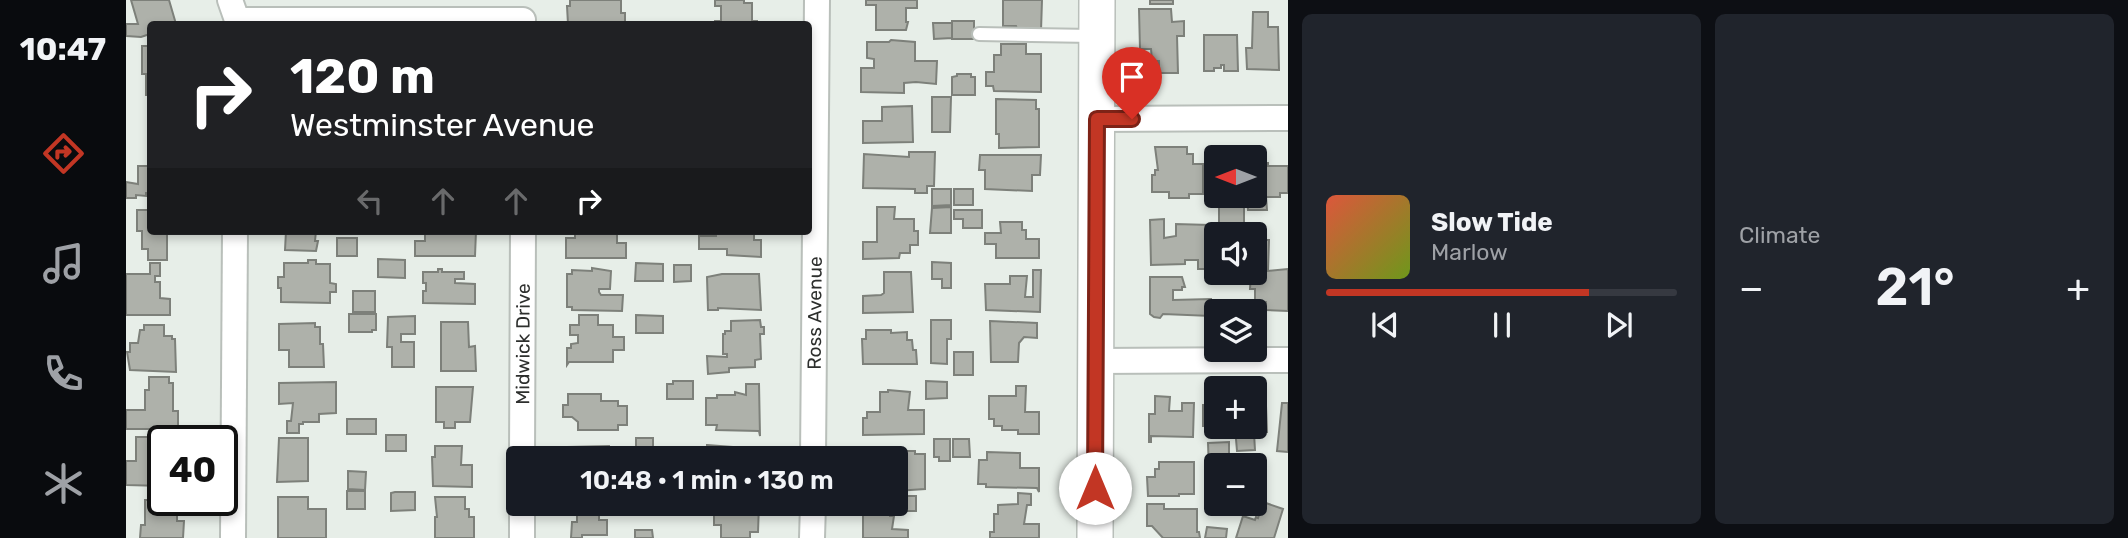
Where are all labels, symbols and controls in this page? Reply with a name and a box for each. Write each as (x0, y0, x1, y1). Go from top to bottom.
text: 10:47 (20, 30, 106, 68)
text: 120 m (290, 47, 435, 105)
pin (1102, 47, 1162, 119)
icon: right (175, 49, 266, 140)
icon: arrive (1113, 58, 1151, 96)
text: Westminster Avenue (290, 106, 595, 144)
icon: directions (39, 129, 88, 178)
north arrow (1204, 145, 1267, 208)
map controls (1204, 145, 1267, 516)
icon: left (351, 182, 389, 220)
icon: ahead (424, 182, 462, 220)
icon: ahead (497, 182, 535, 220)
icon: right (570, 182, 608, 220)
text: Slow Tide (1431, 207, 1553, 238)
text: Climate (1739, 221, 1820, 249)
button: sound (1204, 222, 1267, 285)
text: Marlow (1431, 238, 1508, 266)
icon: music (39, 239, 88, 288)
street label: Ross Avenue (803, 256, 827, 370)
text: 21° (1876, 256, 1954, 318)
text: − (1739, 265, 1764, 311)
text: + (2066, 265, 2090, 311)
street label: Midwick Drive (511, 283, 535, 405)
button: layers (1204, 299, 1267, 362)
icon: previous (1366, 306, 1404, 344)
icon: pause (1483, 306, 1521, 344)
icon: next (1600, 306, 1638, 344)
icon: phone (39, 349, 88, 398)
button: + (1204, 376, 1267, 439)
speed limit sign: 40 (147, 425, 238, 516)
position arrow (1058, 451, 1132, 525)
button: − (1204, 453, 1267, 516)
icon: climate (39, 459, 88, 508)
text: 10:48 · 1 min · 130 m (580, 465, 834, 496)

